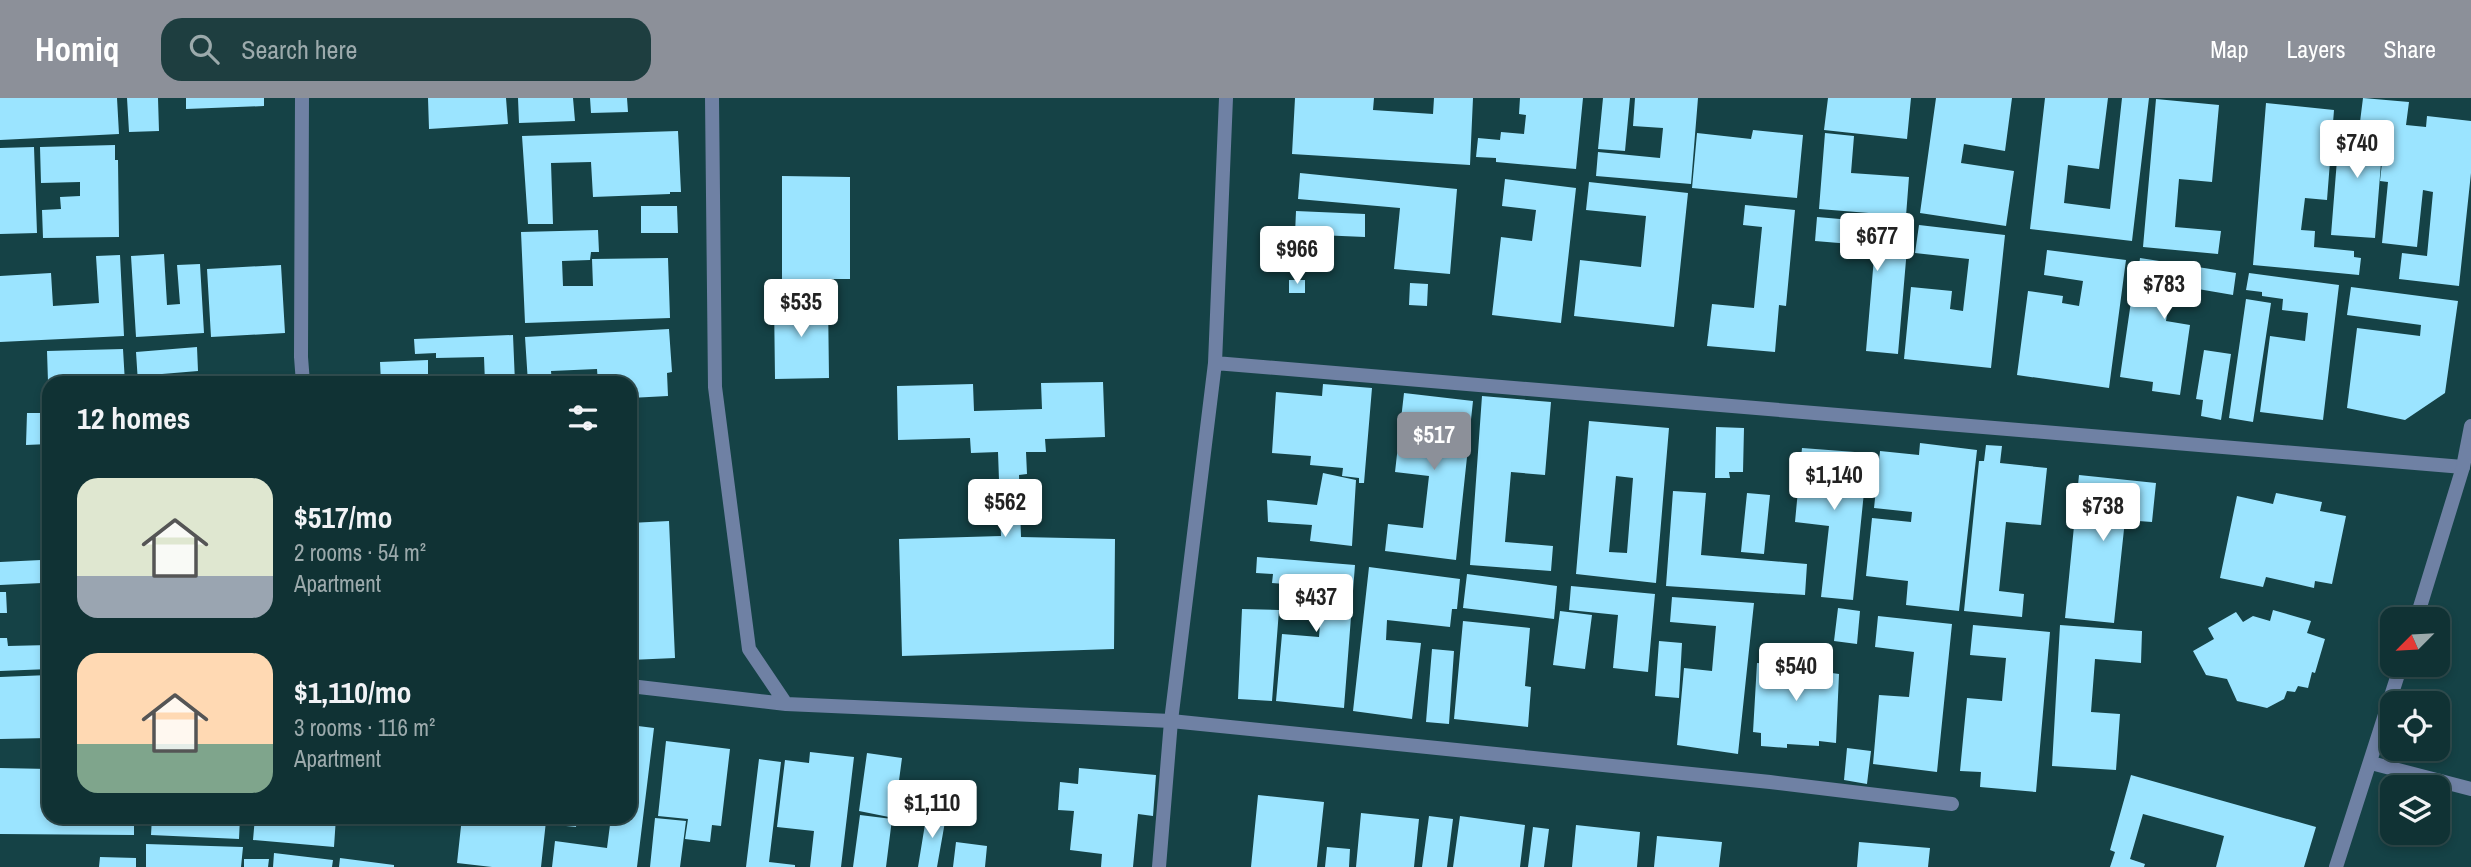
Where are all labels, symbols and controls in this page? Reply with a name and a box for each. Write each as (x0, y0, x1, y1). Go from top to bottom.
search box (161, 18, 651, 81)
text: Homiq (35, 27, 119, 71)
icon: search (185, 30, 223, 68)
text: Search here (241, 32, 357, 67)
text: Map (2210, 33, 2248, 65)
text: Layers (2286, 33, 2345, 65)
text: Share (2383, 33, 2436, 65)
pin: $740 (2316, 120, 2398, 180)
text: $740 (2336, 127, 2378, 158)
pin: $677 (1836, 214, 1918, 273)
text: $677 (1856, 220, 1898, 251)
pin: $966 (1256, 226, 1338, 286)
text: $966 (1276, 233, 1318, 264)
pin: $783 (2123, 262, 2205, 321)
text: $783 (2143, 268, 2185, 299)
pin: $535 (760, 280, 842, 339)
text: $535 (780, 286, 822, 317)
text: 12 homes (77, 398, 191, 438)
icon: filters (564, 399, 602, 437)
pin: $517 (1393, 412, 1475, 472)
text: $517 (1413, 419, 1455, 450)
pin: $1,140 (1777, 452, 1891, 512)
text: $1,140 (1805, 459, 1863, 490)
pin: $562 (964, 480, 1046, 539)
pin: $738 (2062, 484, 2144, 543)
text: $562 (984, 486, 1026, 517)
text: $738 (2082, 490, 2124, 521)
text: $517/mo (294, 497, 392, 537)
icon: home (133, 506, 217, 590)
text: 2 rooms · 54 m² (294, 537, 426, 568)
text: Apartment (294, 568, 381, 599)
pin: $437 (1275, 574, 1357, 634)
text: $437 (1295, 581, 1337, 612)
north arrow (2380, 607, 2450, 677)
map controls (2380, 607, 2450, 845)
pin: $540 (1755, 644, 1837, 703)
text: $540 (1775, 650, 1817, 681)
text: $1,110/mo (294, 672, 412, 712)
icon: home (133, 681, 217, 765)
button: locate (2380, 691, 2450, 761)
text: 3 rooms · 116 m² (294, 712, 435, 743)
text: Apartment (294, 743, 381, 774)
button: layers (2380, 775, 2450, 845)
pin: $1,110 (875, 780, 989, 840)
text: $1,110 (904, 787, 960, 818)

